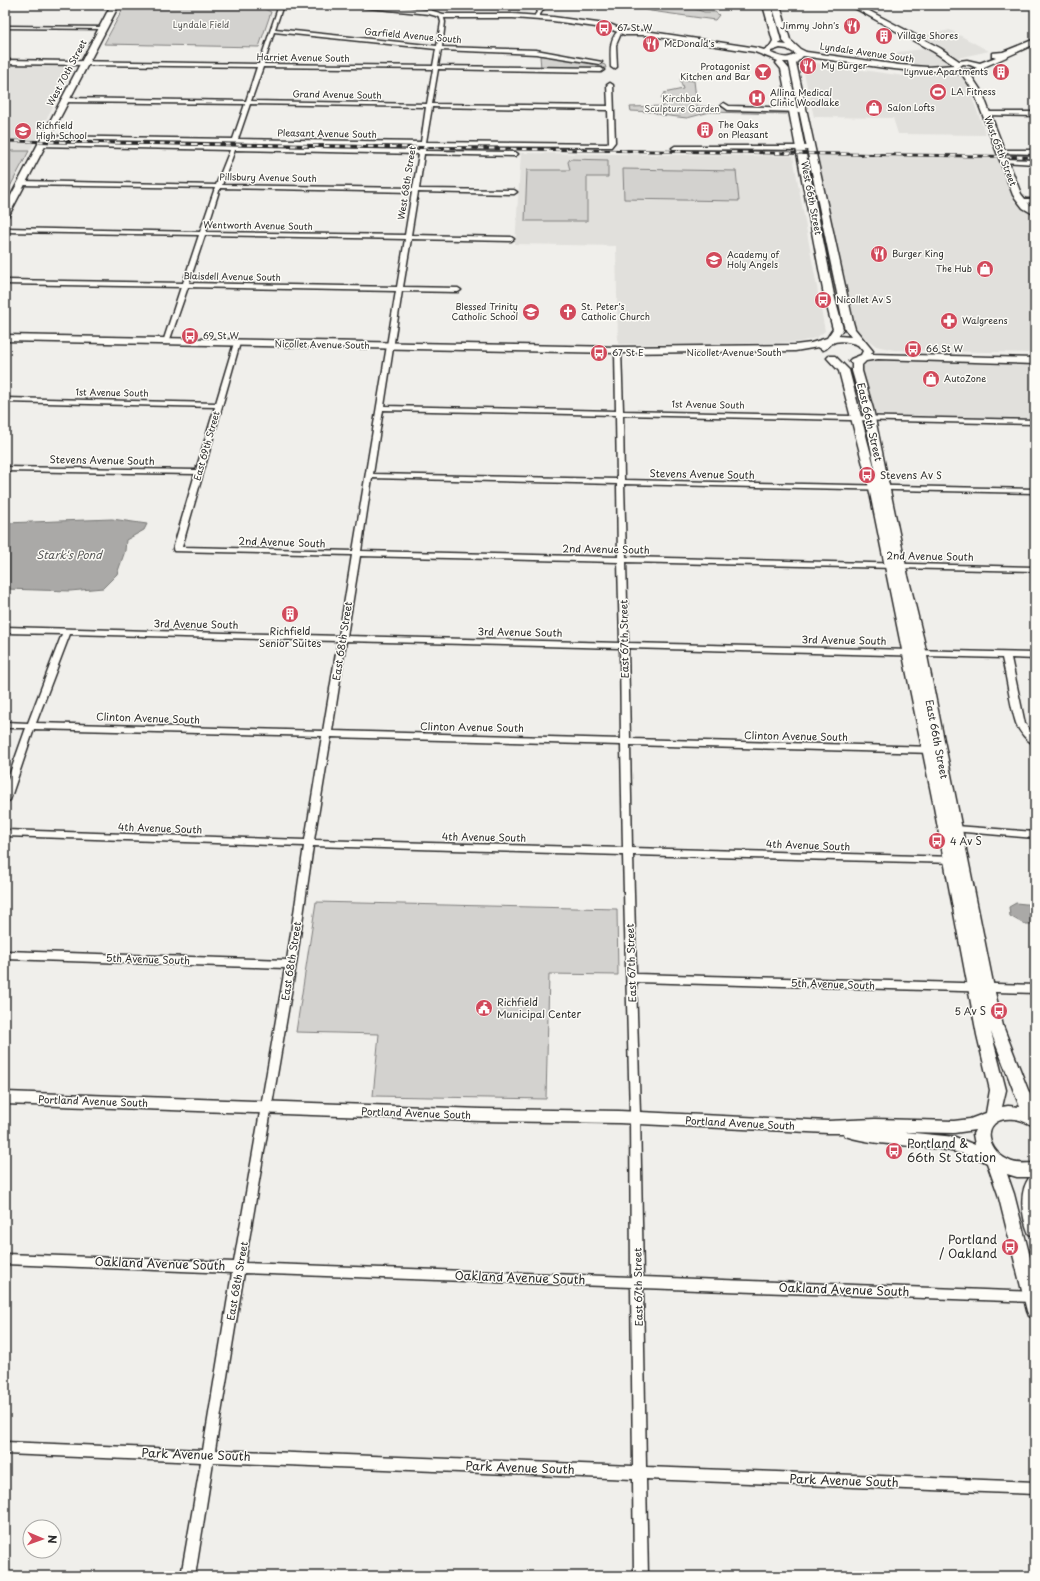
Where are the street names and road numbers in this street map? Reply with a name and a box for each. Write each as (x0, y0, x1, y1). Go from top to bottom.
street label: Garfield Avenue South (364, 24, 462, 46)
street label: West 70th Street (43, 36, 90, 108)
street label: Lyndale Avenue South (819, 38, 915, 66)
street label: Harriet Avenue South (256, 49, 350, 65)
street label: Grand Avenue South (292, 86, 382, 102)
street label: West 65th Street (981, 113, 1021, 188)
street label: Pleasant Avenue South (277, 125, 377, 141)
street label: West 68th Street (393, 145, 419, 221)
street label: West 66th Street (798, 160, 826, 236)
street label: Pillsbury Avenue South (219, 169, 317, 185)
street label: Wentworth Avenue South (203, 217, 313, 233)
street label: Blaisdell Avenue South (183, 268, 281, 284)
street label: Nicollet Avenue South (274, 336, 370, 352)
street label: Nicollet Avenue South (686, 345, 782, 359)
street label: East 66th Street (854, 381, 887, 463)
street label: 1st Avenue South (75, 384, 149, 400)
street label: 1st Avenue South (671, 396, 745, 412)
street label: East 69th Street (189, 409, 223, 482)
street label: Stevens Avenue South (49, 451, 155, 468)
street label: Stevens Avenue South (649, 465, 755, 482)
street label: 2nd Avenue South (238, 532, 326, 551)
street label: 2nd Avenue South (562, 540, 650, 557)
street label: 2nd Avenue South (886, 547, 974, 564)
street label: East 68th Street (328, 600, 355, 682)
street label: East 67th Street (615, 600, 632, 678)
street label: 3rd Avenue South (153, 615, 239, 632)
street label: 3rd Avenue South (477, 623, 563, 640)
street label: 3rd Avenue South (801, 631, 887, 648)
street label: East 66th Street (922, 698, 953, 780)
street label: Clinton Avenue South (96, 708, 200, 727)
street label: Clinton Avenue South (420, 718, 524, 735)
street label: Clinton Avenue South (744, 727, 848, 744)
street label: 4th Avenue South (118, 819, 203, 836)
street label: 4th Avenue South (442, 828, 527, 845)
street label: 4th Avenue South (766, 836, 851, 853)
street label: East 68th Street (277, 920, 304, 1002)
street label: East 67th Street (622, 923, 639, 1003)
street label: 5th Avenue South (106, 950, 191, 967)
street label: 5th Avenue South (791, 975, 876, 992)
street label: Portland Avenue South (38, 1091, 148, 1110)
street label: Portland Avenue South (361, 1103, 471, 1122)
street label: Portland Avenue South (685, 1112, 795, 1133)
street label: East 68th Street (222, 1240, 251, 1322)
street label: East 67th Street (629, 1248, 646, 1326)
street label: Oakland Avenue South (94, 1252, 226, 1274)
street label: Oakland Avenue South (454, 1266, 586, 1288)
street label: Oakland Avenue South (778, 1278, 910, 1300)
street label: Park Avenue South (141, 1443, 251, 1465)
street label: Park Avenue South (465, 1456, 575, 1478)
street label: Park Avenue South (789, 1469, 899, 1491)

